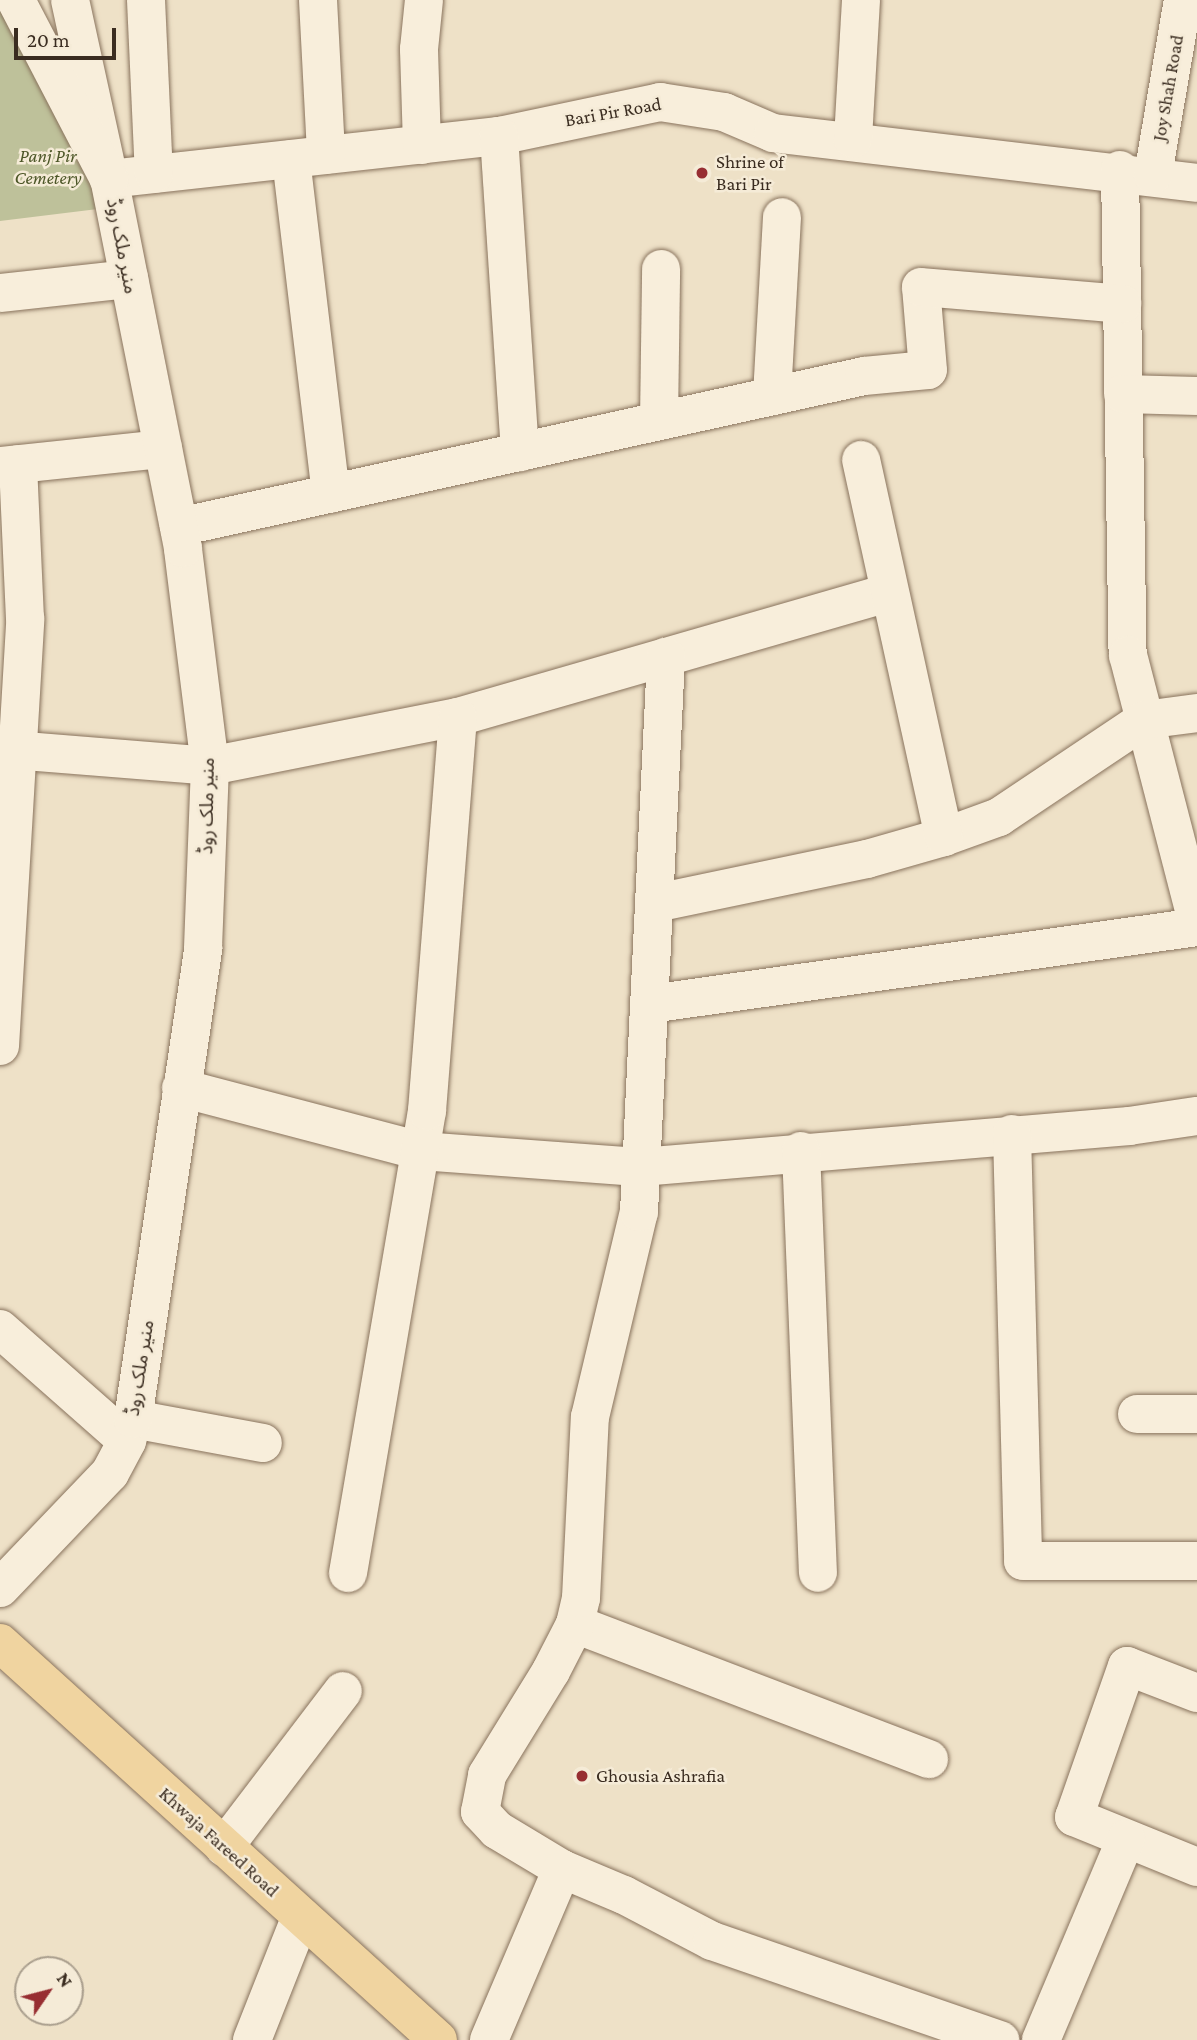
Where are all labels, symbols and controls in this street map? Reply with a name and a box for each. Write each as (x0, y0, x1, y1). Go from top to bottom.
scale bar (18, 14, 119, 58)
text: 20 m (27, 28, 70, 52)
street label: Joy Shah Road (1147, 33, 1189, 143)
street label: Bari Pir Road (563, 92, 663, 132)
park label: Panj Pir Cemetery (14, 145, 82, 189)
place label: Shrine of Bari Pir (716, 151, 784, 195)
marker: Shrine of Bari Pir (694, 165, 710, 181)
street label: منیر ملک روڈ (102, 196, 142, 296)
street label: منیر ملک روڈ (195, 757, 219, 855)
street label: منیر ملک روڈ (121, 1318, 159, 1418)
place label: Ghousia Ashrafia (596, 1765, 725, 1787)
marker: Ghousia Ashrafia (574, 1768, 590, 1784)
street label: Khwaja Fareed Road (154, 1782, 284, 1902)
north arrow (14, 1956, 84, 2026)
text: N (53, 1968, 77, 1991)

